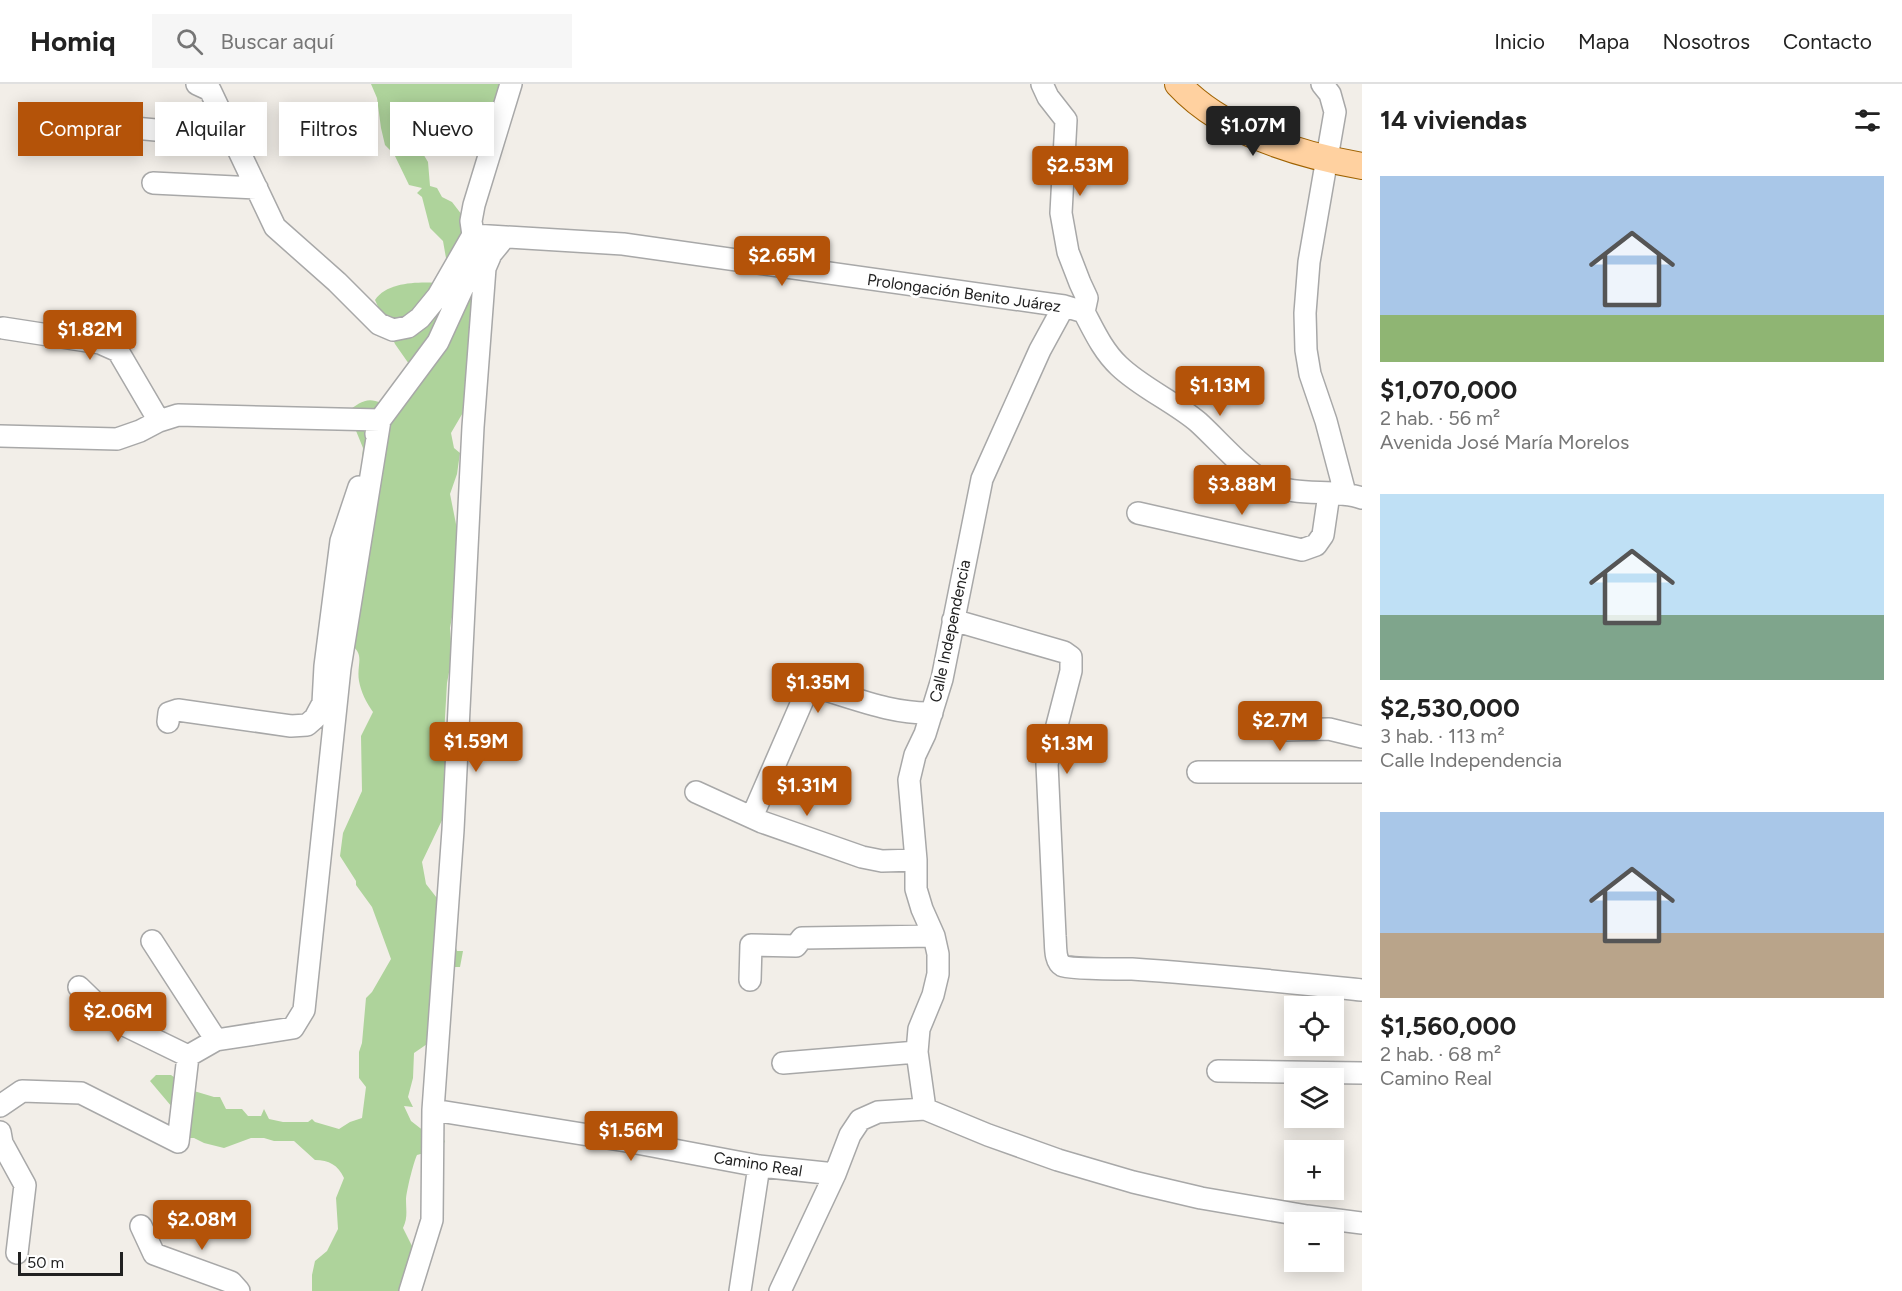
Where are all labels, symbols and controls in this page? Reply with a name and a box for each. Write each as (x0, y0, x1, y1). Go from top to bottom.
search box (152, 14, 572, 68)
text: Homiq (30, 24, 116, 58)
icon: search (173, 25, 206, 58)
text: Buscar aquí (221, 28, 334, 55)
text: Inicio (1494, 29, 1545, 54)
text: Mapa (1578, 29, 1630, 54)
text: Nosotros (1663, 29, 1750, 54)
text: Contacto (1783, 29, 1872, 54)
chip: Comprar (18, 102, 143, 156)
chip: Alquilar (155, 102, 267, 156)
chip: Filtros (279, 102, 378, 156)
chip: Nuevo (390, 102, 494, 156)
text: 14 viviendas (1380, 104, 1527, 136)
icon: filters (1851, 104, 1884, 137)
pin: $1.07M (1204, 106, 1302, 157)
text: $1.07M (1220, 113, 1286, 137)
pin: $2.53M (1031, 146, 1129, 197)
text: $2.53M (1046, 153, 1114, 177)
icon: home (1578, 215, 1686, 323)
pin: $2.65M (733, 236, 831, 287)
text: $2.65M (748, 243, 816, 267)
street label: Prolongación Benito Juárez (866, 270, 1062, 316)
pin: $1.82M (41, 310, 139, 361)
text: $1.82M (57, 317, 123, 341)
pin: $1.13M (1171, 366, 1269, 417)
text: $1.13M (1189, 373, 1251, 397)
text: $1,070,000 (1380, 374, 1517, 406)
text: 2 hab. · 56 m² (1380, 406, 1500, 430)
text: Avenida José María Morelos (1380, 430, 1629, 454)
pin: $3.88M (1193, 465, 1291, 516)
text: $3.88M (1208, 472, 1276, 496)
icon: home (1578, 533, 1686, 641)
street label: Calle Independencia (926, 558, 974, 704)
pin: $1.35M (769, 663, 867, 714)
text: $1.35M (786, 670, 850, 694)
text: $2,530,000 (1380, 692, 1520, 724)
pin: $2.7M (1238, 701, 1322, 752)
text: $2.7M (1252, 708, 1308, 732)
pin: $1.59M (427, 722, 525, 773)
pin: $1.3M (1025, 724, 1109, 775)
text: 3 hab. · 113 m² (1380, 724, 1505, 748)
text: $1.59M (444, 729, 508, 753)
text: $1.3M (1041, 731, 1093, 755)
text: Calle Independencia (1380, 748, 1562, 772)
pin: $1.31M (758, 766, 856, 817)
text: $1.31M (776, 773, 838, 797)
icon: home (1578, 851, 1686, 959)
pin: $2.06M (69, 992, 167, 1043)
map controls (1284, 996, 1344, 1272)
button: locate (1284, 996, 1344, 1056)
text: $2.06M (83, 999, 153, 1023)
text: $1,560,000 (1380, 1010, 1516, 1042)
text: 2 hab. · 68 m² (1380, 1042, 1501, 1066)
text: Camino Real (1380, 1066, 1492, 1090)
button: layers (1284, 1068, 1344, 1128)
pin: $1.56M (582, 1111, 680, 1162)
text: $1.56M (599, 1118, 663, 1142)
button: + (1284, 1140, 1344, 1200)
street label: Camino Real (712, 1148, 804, 1180)
pin: $2.08M (153, 1200, 251, 1251)
text: $2.08M (167, 1207, 237, 1231)
button: − (1284, 1212, 1344, 1272)
scale bar (18, 1249, 123, 1276)
text: 50 m (27, 1253, 64, 1272)

